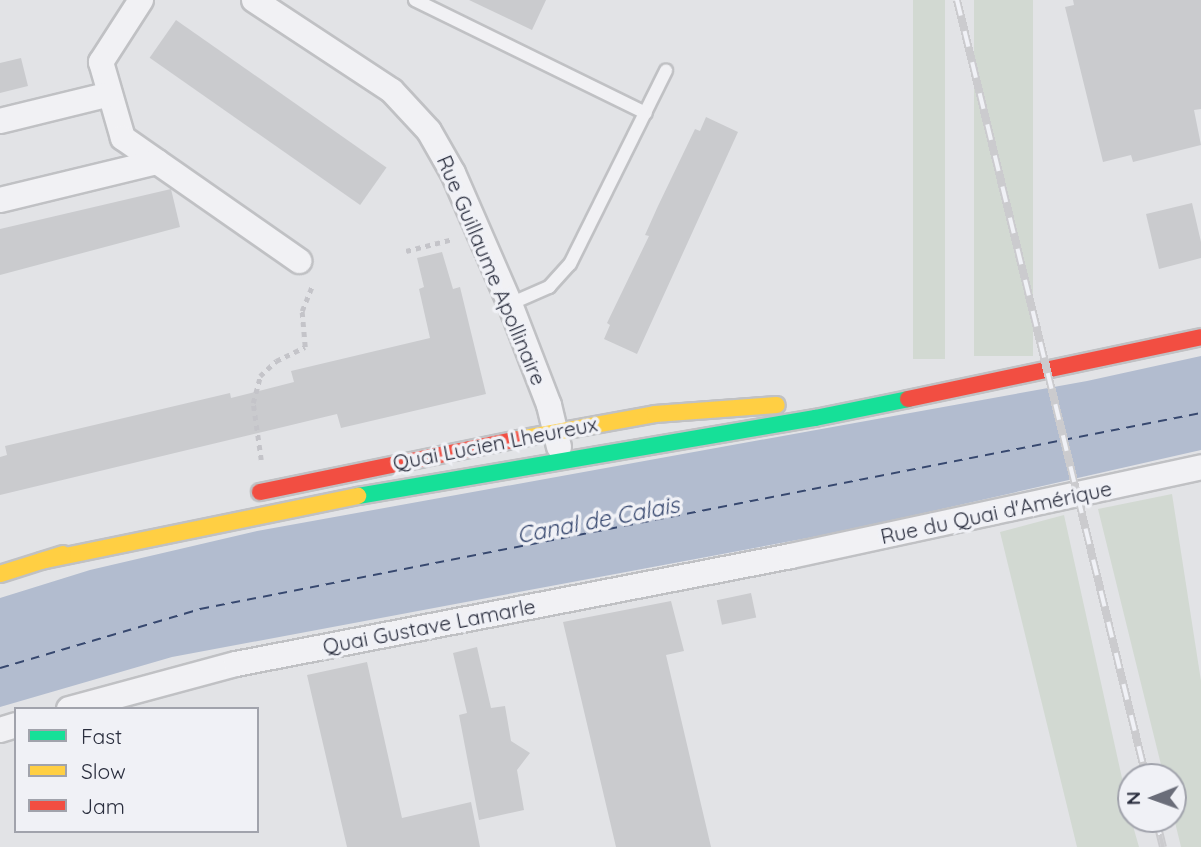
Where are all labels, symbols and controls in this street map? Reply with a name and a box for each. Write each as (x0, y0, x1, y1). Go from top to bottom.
street label: Rue Guillaume Apollinaire (432, 151, 552, 389)
street label: Quai Lucien Lheureux (391, 411, 599, 475)
street label: Rue du Quai d'Amérique (878, 475, 1114, 549)
water label: Canal de Calais (514, 491, 682, 549)
street label: Quai Gustave Lamarle (321, 593, 537, 659)
legend (14, 707, 259, 833)
text: Fast (81, 723, 122, 749)
text: Slow (81, 758, 126, 784)
north arrow (1117, 763, 1187, 833)
text: N (1121, 791, 1145, 806)
text: Jam (81, 793, 125, 819)

